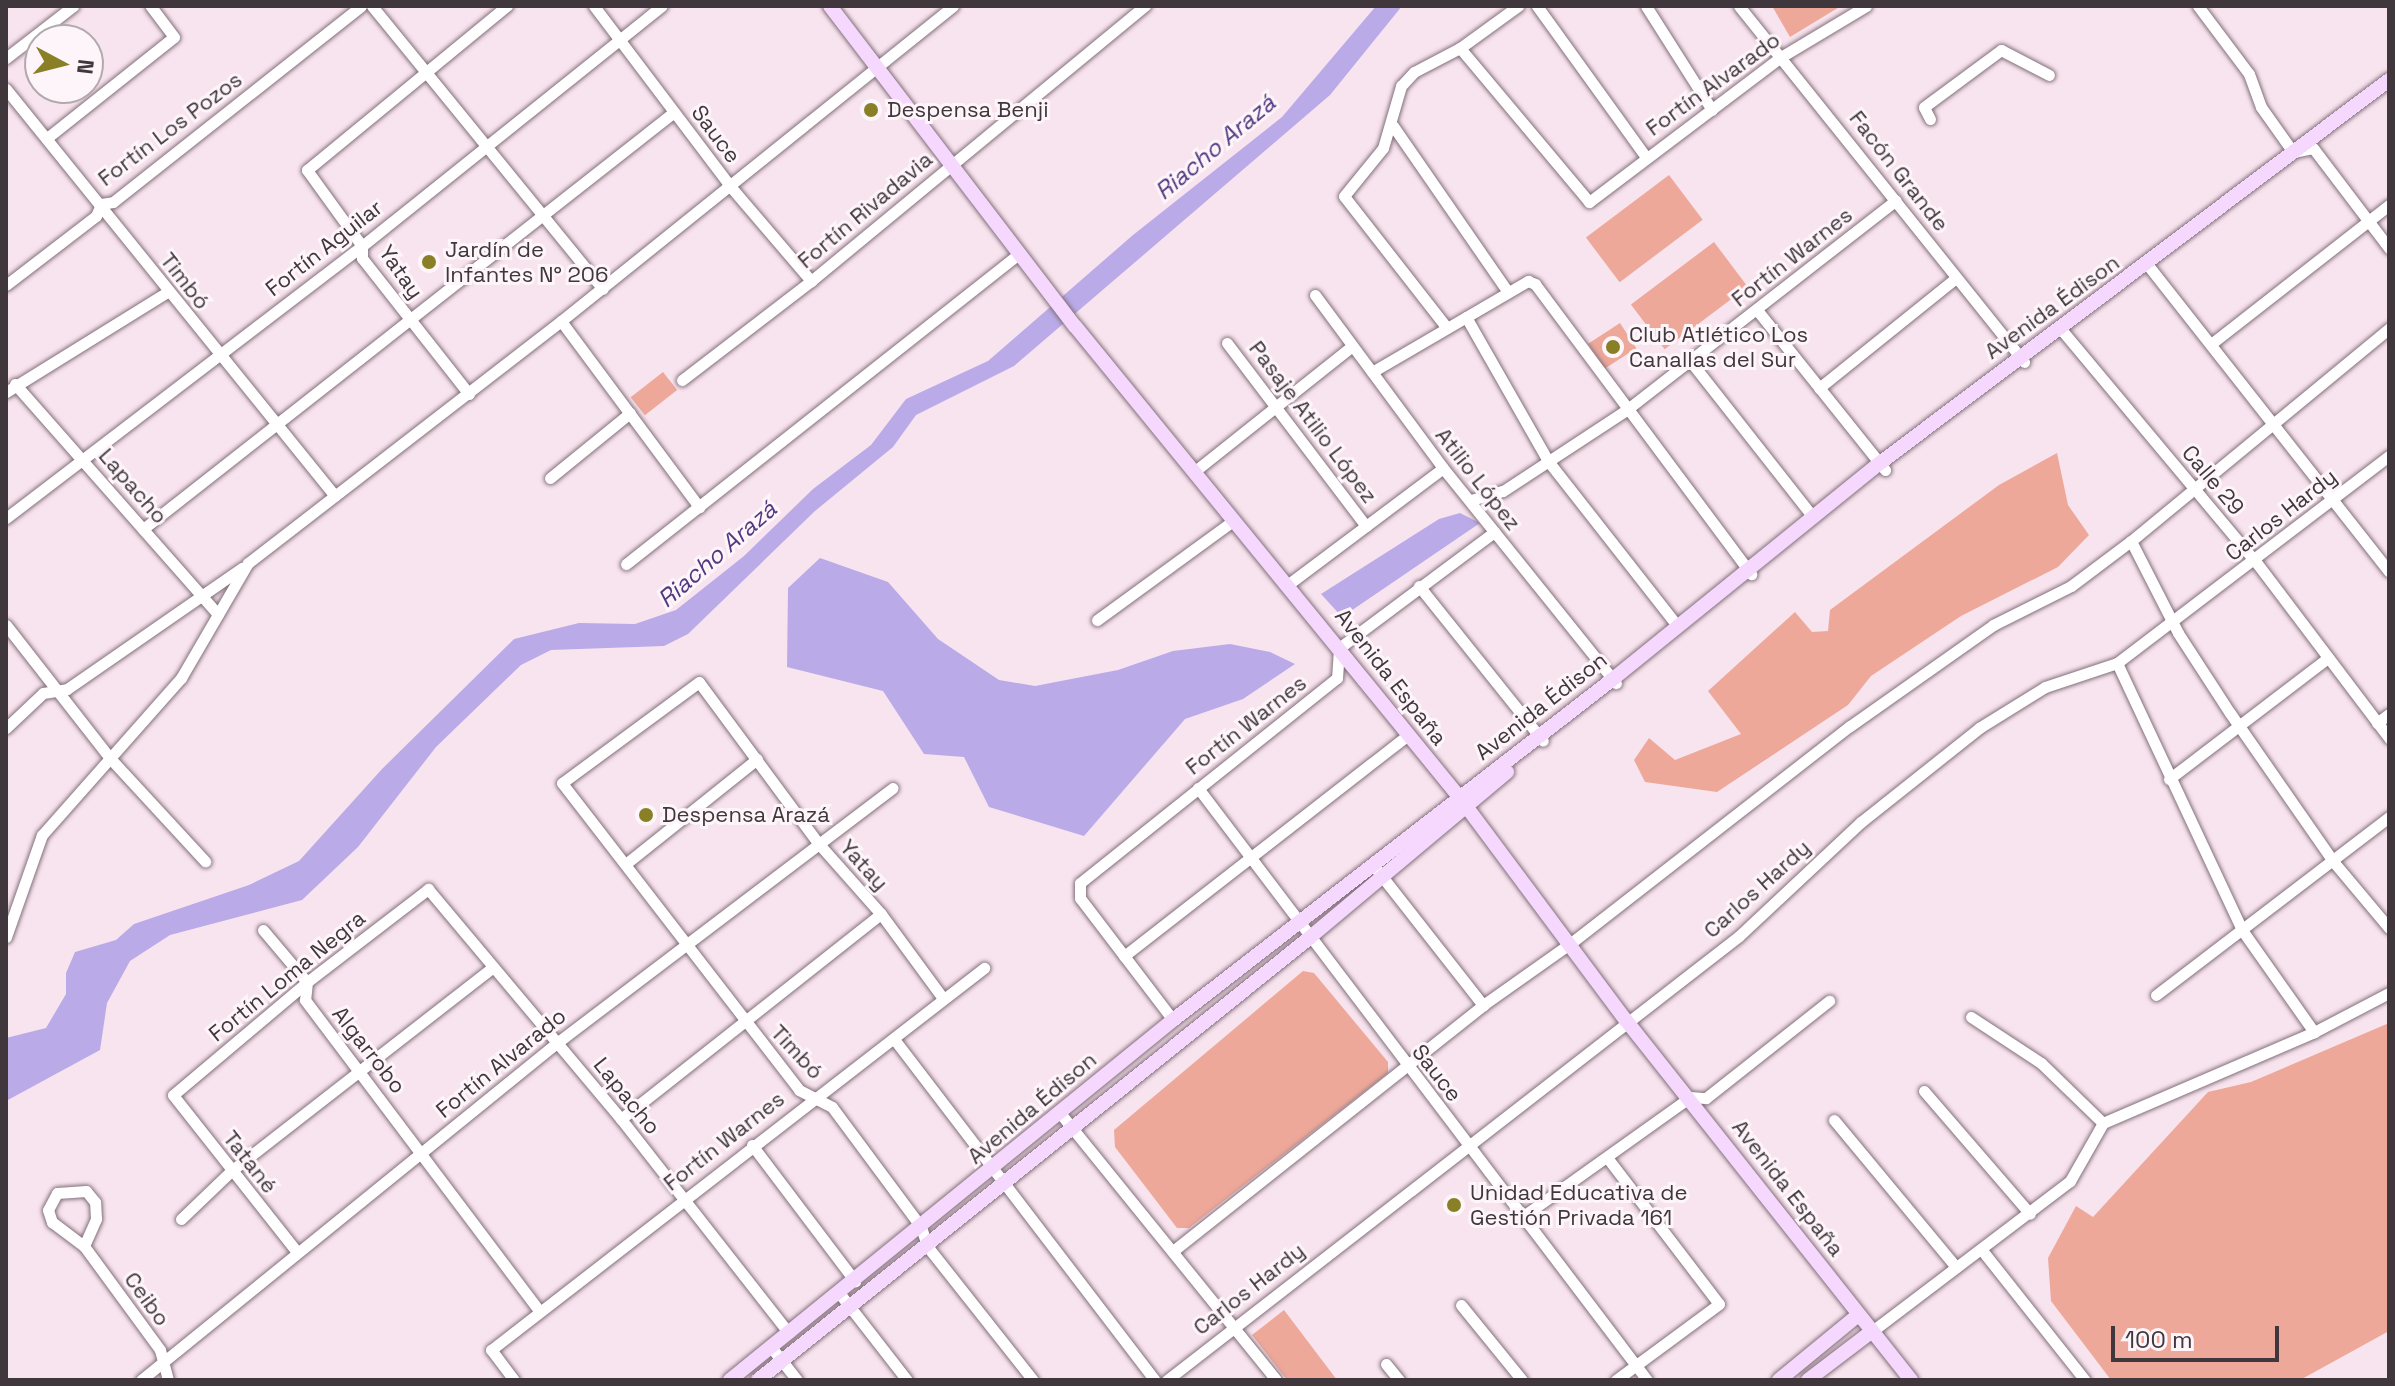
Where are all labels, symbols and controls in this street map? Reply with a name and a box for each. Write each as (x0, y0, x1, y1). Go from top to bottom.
north arrow (24, 24, 104, 104)
street label: Fortín Alvarado (1641, 26, 1785, 142)
text: N (71, 58, 101, 76)
street label: Fortín Los Pozos (93, 66, 247, 192)
water label: Riacho Arazá (1149, 88, 1281, 206)
place label: Despensa Benji (887, 97, 1049, 123)
street label: Sauce (686, 100, 746, 168)
marker: Despensa Benji (862, 101, 880, 119)
street label: Facón Grande (1844, 105, 1954, 237)
street label: Fortín Rivadavia (792, 146, 938, 274)
street label: Fortín Aguilar (260, 194, 388, 302)
street label: Fortín Warnes (1726, 202, 1858, 312)
place label: Jardín de Infantes N° 206 (445, 236, 608, 288)
street label: Yatay (373, 240, 429, 304)
street label: Timbó (155, 247, 215, 315)
street label: Avenida Édison (1980, 249, 2124, 365)
marker: Jardín de Infantes N° 206 (420, 253, 438, 271)
place label: Club Atlético Los Canallas del Sur (1629, 321, 1808, 372)
street label: Pasaje Atilio López (1243, 336, 1383, 508)
marker: Club Atlético Los Canallas del Sur (1604, 338, 1622, 356)
street label: Atilio López (1430, 422, 1526, 536)
street label: Calle 29 (2176, 440, 2250, 520)
street label: Lapacho (93, 443, 173, 529)
street label: Carlos Hardy (2220, 463, 2342, 567)
water label: Riacho Arazá (652, 494, 782, 614)
street label: Avenida España (1329, 603, 1453, 751)
street label: Avenida Édison (1470, 646, 1612, 766)
street label: Fortín Warnes (1180, 670, 1312, 780)
place label: Despensa Arazá (662, 802, 830, 828)
marker: Despensa Arazá (637, 806, 655, 824)
street label: Yatay (834, 834, 894, 896)
street label: Carlos Hardy (1698, 834, 1816, 944)
street label: Fortín Loma Negra (204, 905, 370, 1047)
street label: Algarrobo (327, 1001, 411, 1099)
street label: Fortín Alvarado (431, 1002, 571, 1124)
street label: Timbó (765, 1019, 829, 1085)
street label: Sauce (1406, 1039, 1468, 1107)
street label: Avenida Édison (962, 1047, 1102, 1169)
street label: Lapacho (588, 1052, 666, 1140)
street label: Fortín Warnes (658, 1086, 790, 1196)
street label: Avenida España (1726, 1114, 1850, 1262)
street label: Tatané (217, 1125, 283, 1199)
place label: Unidad Educativa de Gestión Privada 161 (1470, 1179, 1688, 1230)
marker: Unidad Educativa de Gestión Privada 161 (1445, 1196, 1463, 1214)
street label: Carlos Hardy (1188, 1237, 1310, 1341)
street label: Ceibo (119, 1267, 175, 1331)
scale bar (2115, 1310, 2283, 1360)
text: 100 m (2125, 1324, 2193, 1355)

